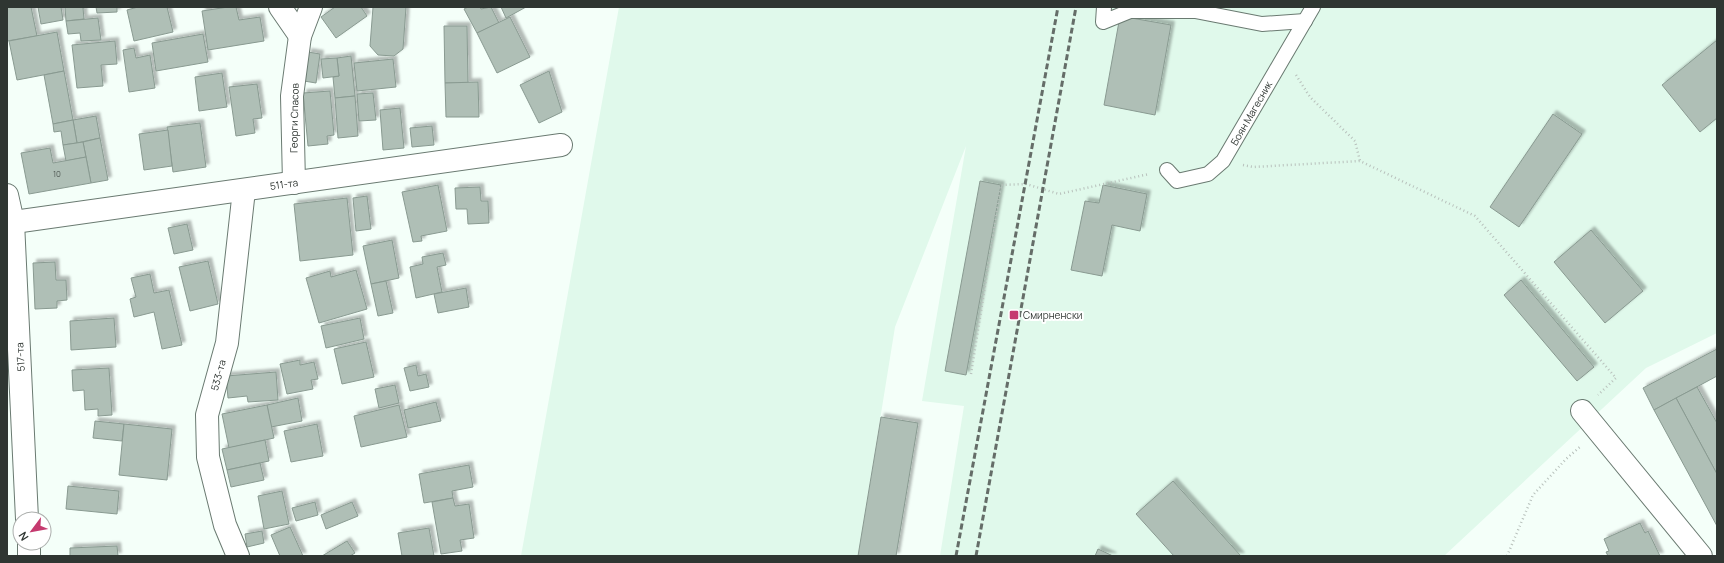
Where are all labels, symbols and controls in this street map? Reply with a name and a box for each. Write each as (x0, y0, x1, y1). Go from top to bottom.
street label: Боян Магесник (1227, 77, 1276, 148)
street label: Георги Спасов (286, 82, 302, 153)
house number: 10 (53, 168, 61, 179)
street label: 511-та (269, 175, 299, 193)
place label: Смирненски (1023, 308, 1083, 322)
marker: Смирненски (1008, 309, 1020, 321)
street label: 517-та (12, 342, 28, 372)
street label: 533-та (207, 358, 229, 392)
north arrow (12, 511, 52, 551)
text: N (15, 529, 32, 544)

